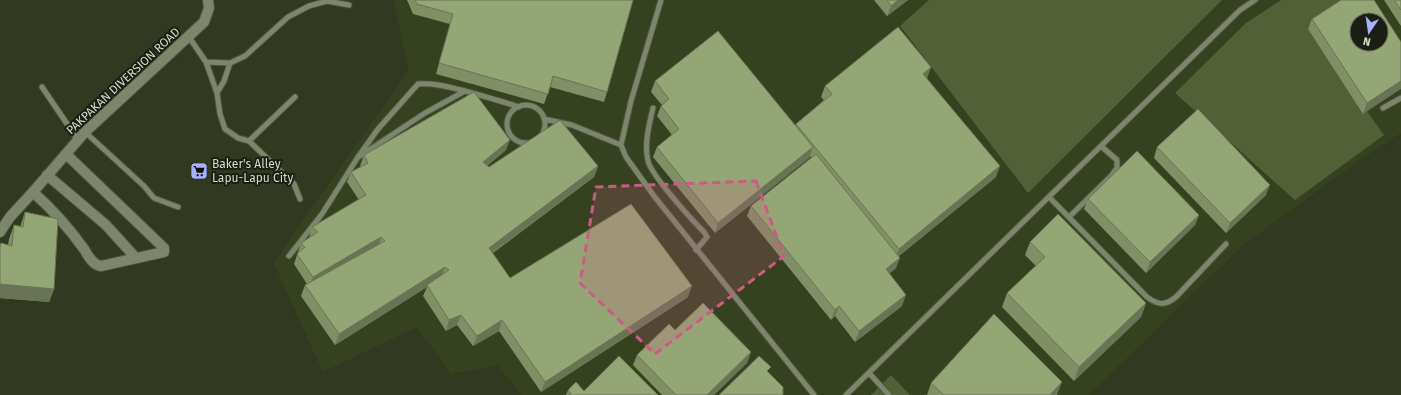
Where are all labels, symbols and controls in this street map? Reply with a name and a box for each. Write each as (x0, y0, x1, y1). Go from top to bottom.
north arrow (1349, 12, 1389, 52)
street label: PAKPAKAN DIVERSION ROAD (63, 25, 183, 137)
text: N (1362, 34, 1372, 48)
place label: Baker's Alley Lapu-Lapu City (212, 157, 293, 185)
supermarket icon: Baker's Alley Lapu-Lapu City (189, 161, 209, 181)

